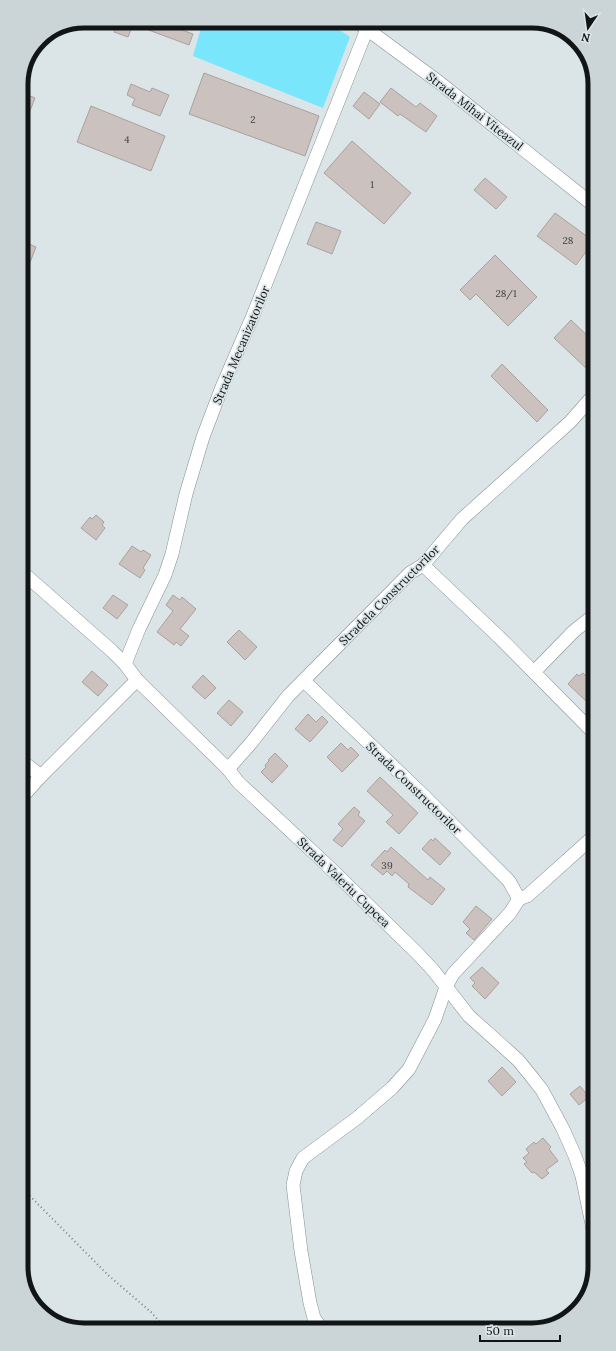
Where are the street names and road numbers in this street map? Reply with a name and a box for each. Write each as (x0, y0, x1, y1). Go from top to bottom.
street label: Strada Mihai Viteazul (424, 69, 526, 153)
street label: Strada Mecanizatorilor (209, 283, 273, 407)
street label: Stradela Constructorilor (336, 541, 443, 648)
street label: Strada Constructorilor (363, 739, 465, 838)
street label: Strada Valeriu Cupcea (294, 834, 394, 930)

